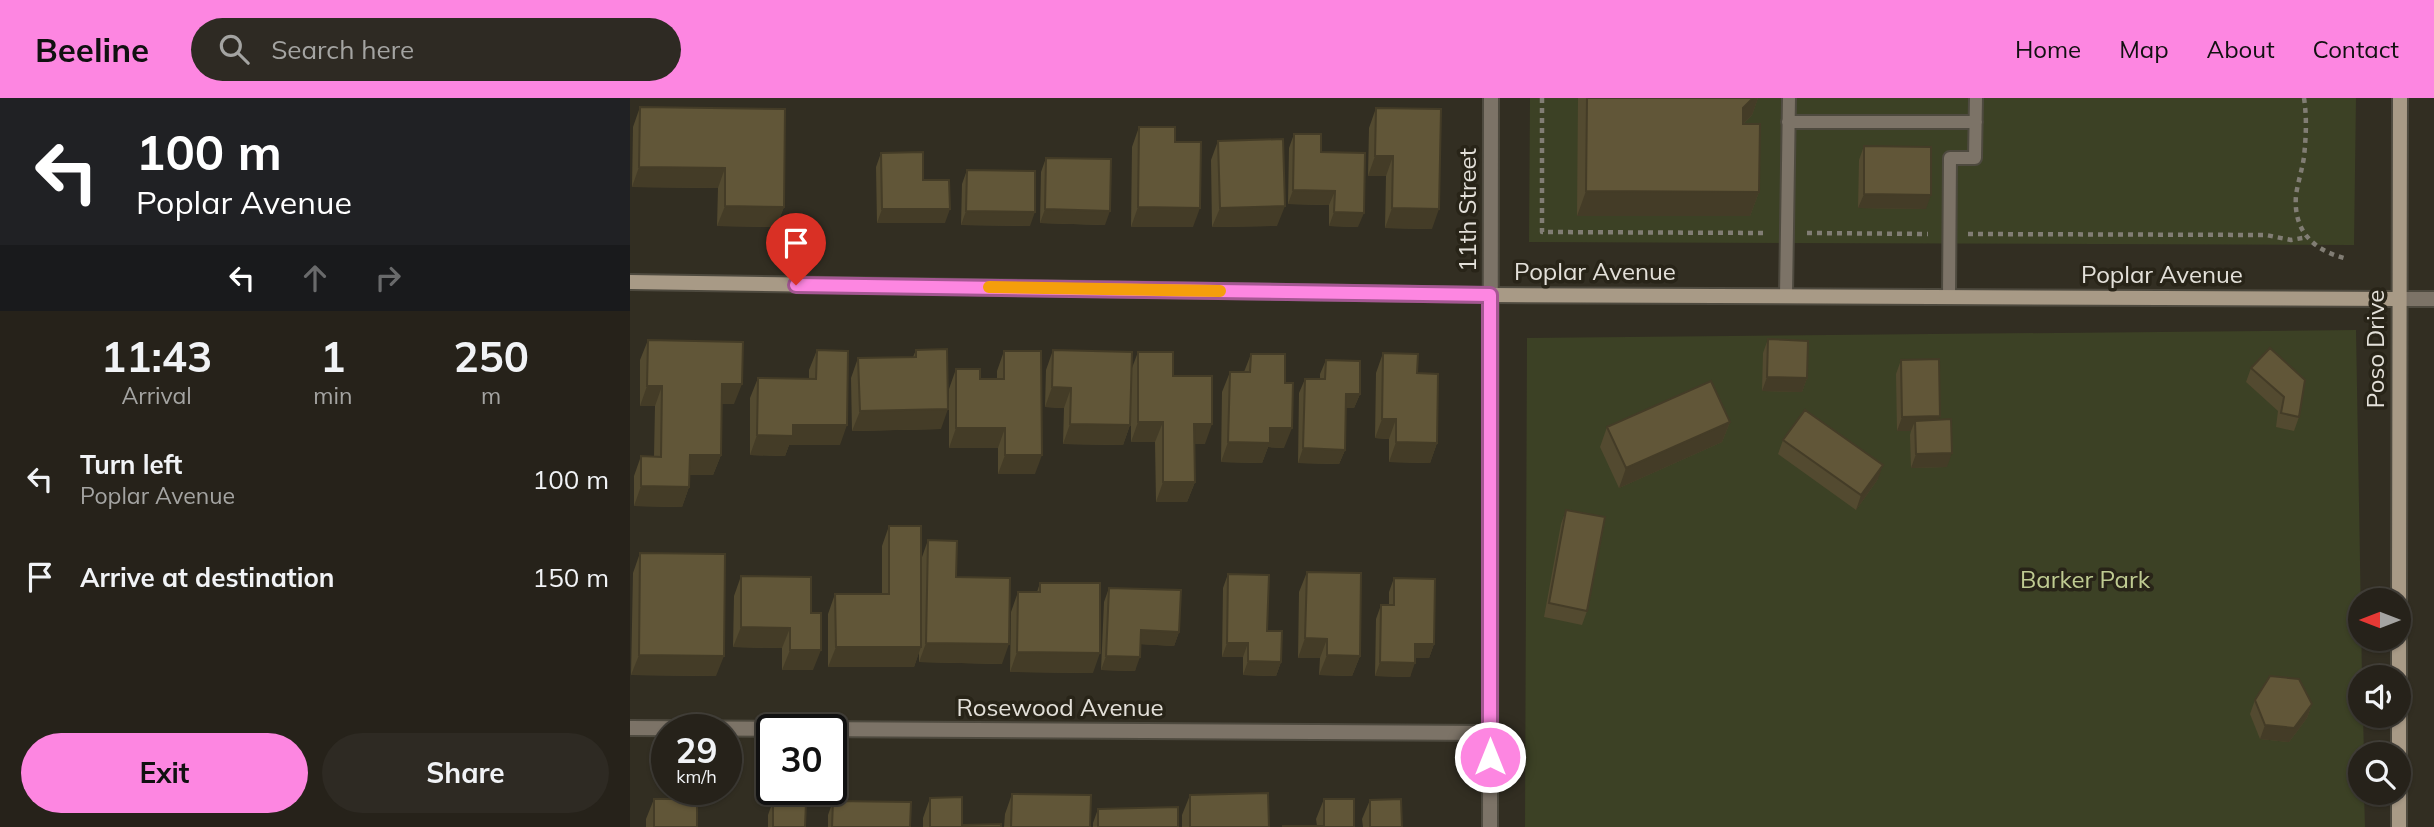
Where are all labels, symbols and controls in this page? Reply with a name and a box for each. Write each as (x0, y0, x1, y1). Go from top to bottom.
search box (191, 18, 681, 81)
text: Beeline (35, 29, 149, 70)
icon: search (215, 30, 253, 68)
text: Search here (271, 33, 414, 66)
text: Home (2015, 34, 2081, 64)
text: Map (2119, 34, 2169, 64)
text: About (2207, 34, 2275, 64)
text: Contact (2313, 34, 2399, 64)
text: 100 m (136, 121, 282, 182)
icon: left (21, 126, 112, 217)
street label: 11th Street (1452, 148, 1482, 272)
text: Poplar Avenue (136, 182, 352, 222)
pin (766, 213, 826, 285)
icon: arrive (777, 224, 815, 262)
street label: Poplar Avenue (1514, 256, 1676, 286)
icon: left (223, 259, 261, 297)
icon: ahead (296, 259, 334, 297)
icon: right (369, 259, 407, 297)
street label: Poplar Avenue (2081, 259, 2243, 289)
street label: Poso Drive (2360, 290, 2390, 408)
text: 11:43 (101, 330, 212, 383)
text: 1 (320, 330, 345, 383)
text: 250 (453, 330, 529, 383)
text: Arrival (121, 381, 192, 410)
text: min (313, 381, 352, 410)
text: m (481, 381, 501, 410)
text: Turn left (80, 448, 182, 481)
icon: left (21, 460, 59, 498)
text: 100 m (533, 463, 609, 496)
text: Poplar Avenue (80, 481, 235, 510)
icon: arrive (21, 558, 59, 596)
text: Arrive at destination (80, 561, 335, 594)
text: 150 m (533, 561, 609, 594)
park label: Barker Park (2020, 564, 2151, 594)
north arrow (2348, 588, 2412, 651)
map controls (2348, 588, 2411, 805)
button: sound (2348, 665, 2411, 728)
street label: Rosewood Avenue (956, 692, 1164, 722)
speed limit sign: 30 (756, 714, 847, 805)
position arrow (1453, 720, 1527, 794)
text: 29 (675, 728, 718, 772)
button: Exit (21, 733, 308, 813)
button: Share (322, 733, 609, 813)
button: search (2348, 742, 2411, 805)
text: km/h (676, 765, 717, 788)

